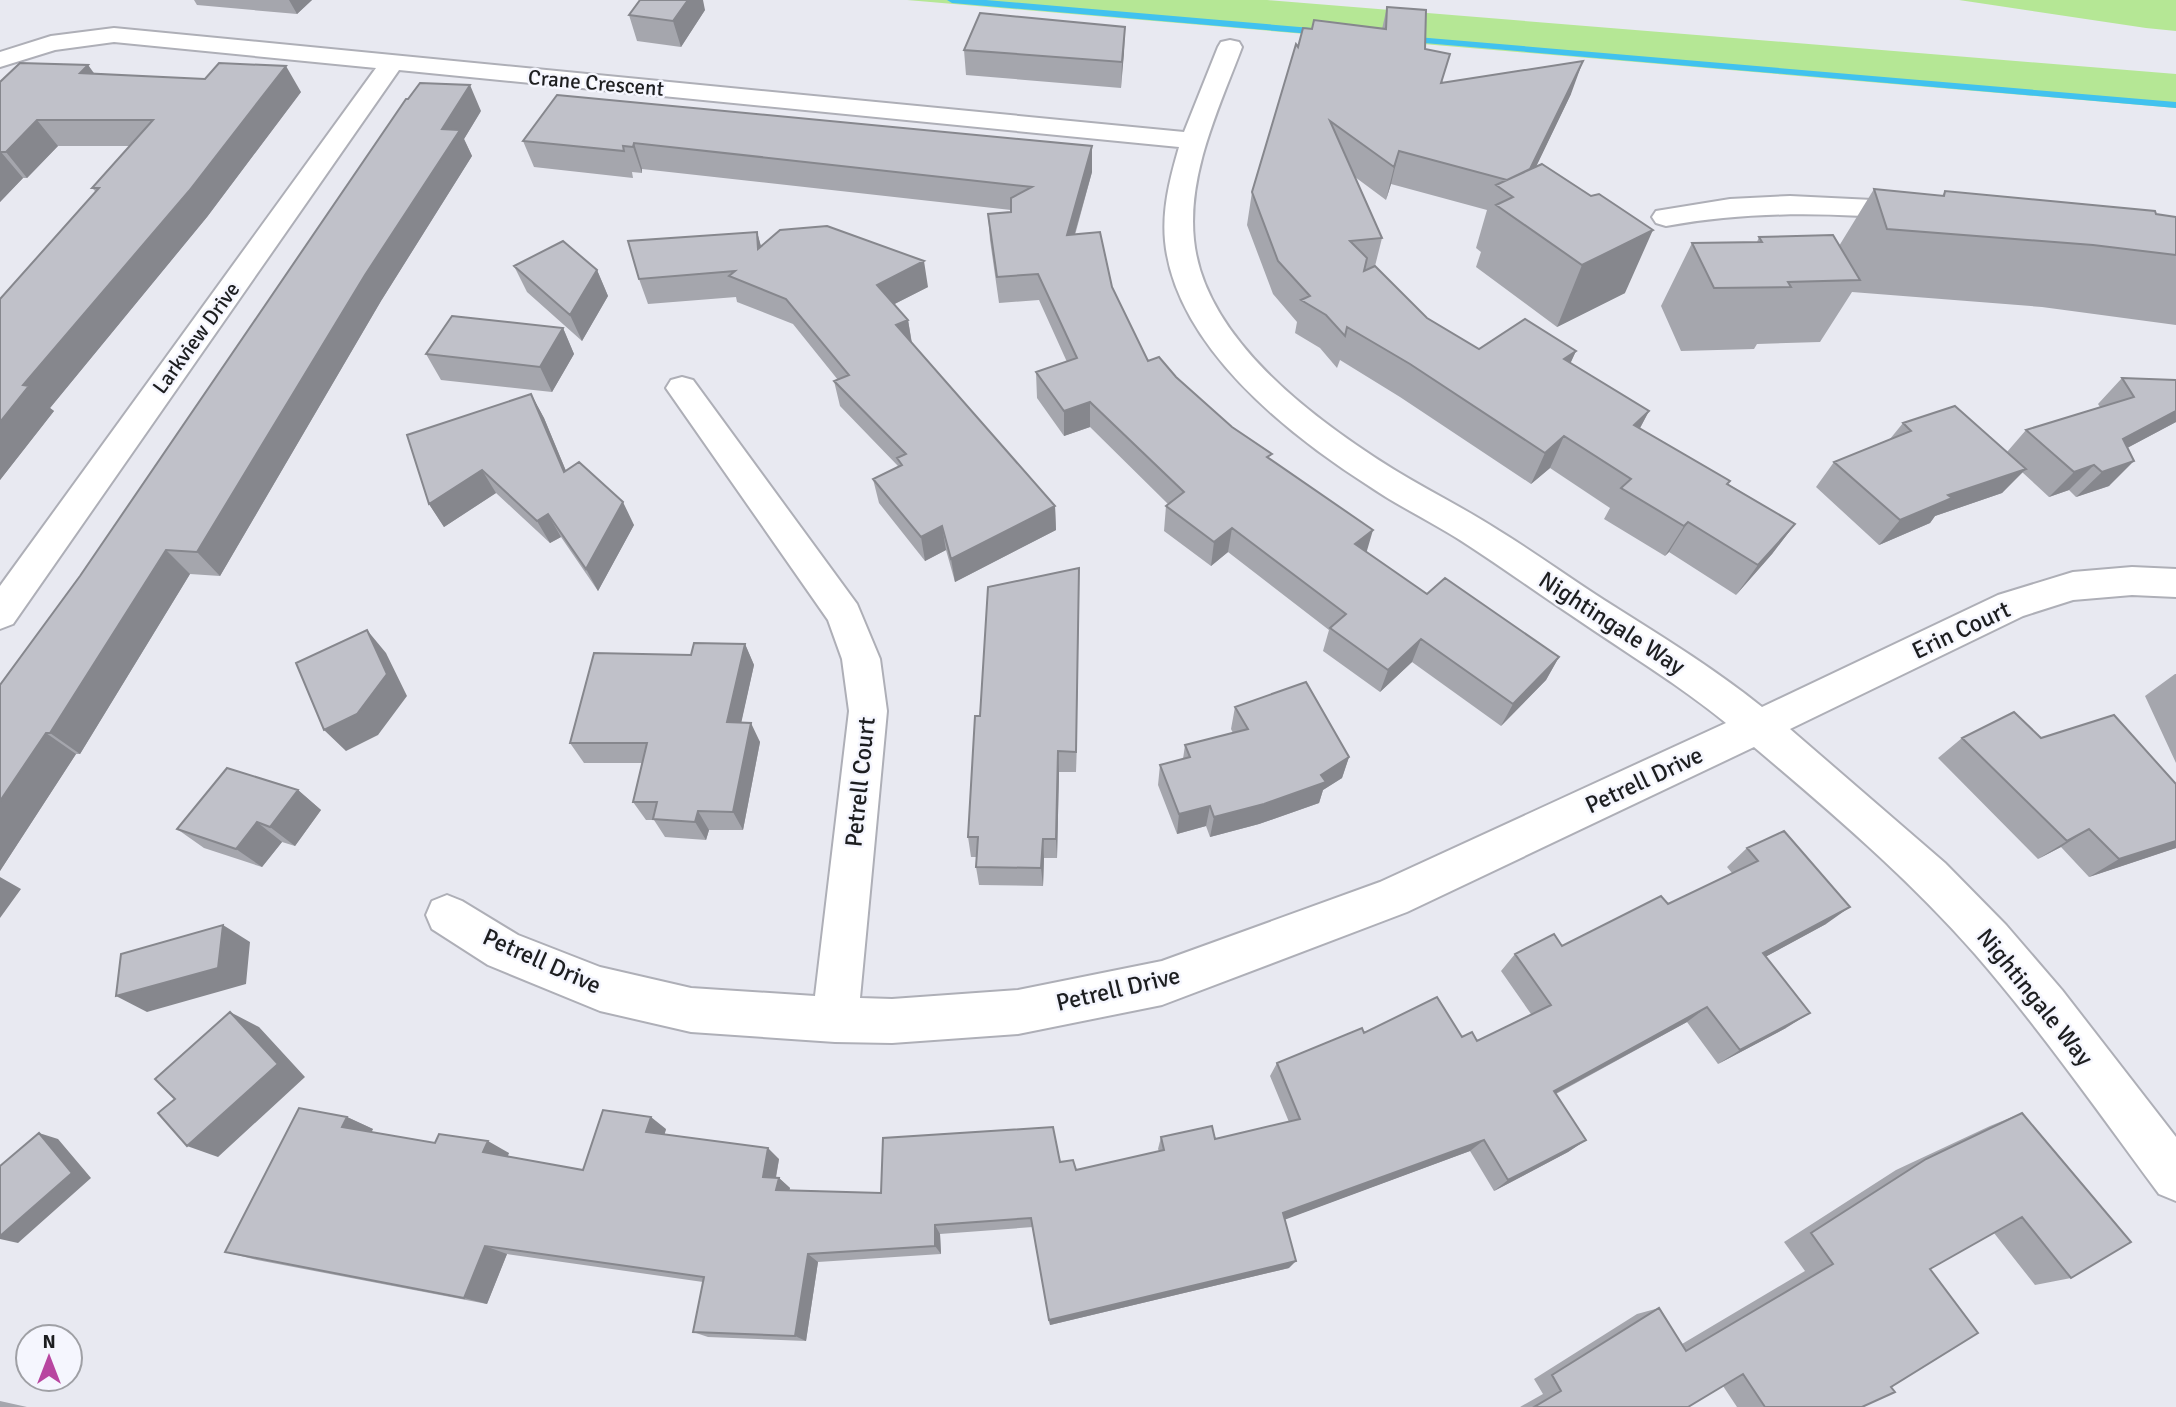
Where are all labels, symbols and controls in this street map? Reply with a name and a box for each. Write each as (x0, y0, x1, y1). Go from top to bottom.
street label: Crane Crescent (527, 64, 665, 102)
street label: Larkview Drive (147, 277, 245, 399)
street label: Nightingale Way (1533, 565, 1691, 681)
street label: Erin Court (1907, 594, 2015, 666)
street label: Petrell Court (838, 716, 882, 848)
street label: Petrell Drive (1580, 740, 1708, 820)
street label: Petrell Drive (478, 922, 606, 1000)
street label: Nightingale Way (1970, 922, 2100, 1072)
street label: Petrell Drive (1053, 960, 1183, 1018)
north arrow (14, 1323, 84, 1393)
text: N (42, 1330, 56, 1354)

